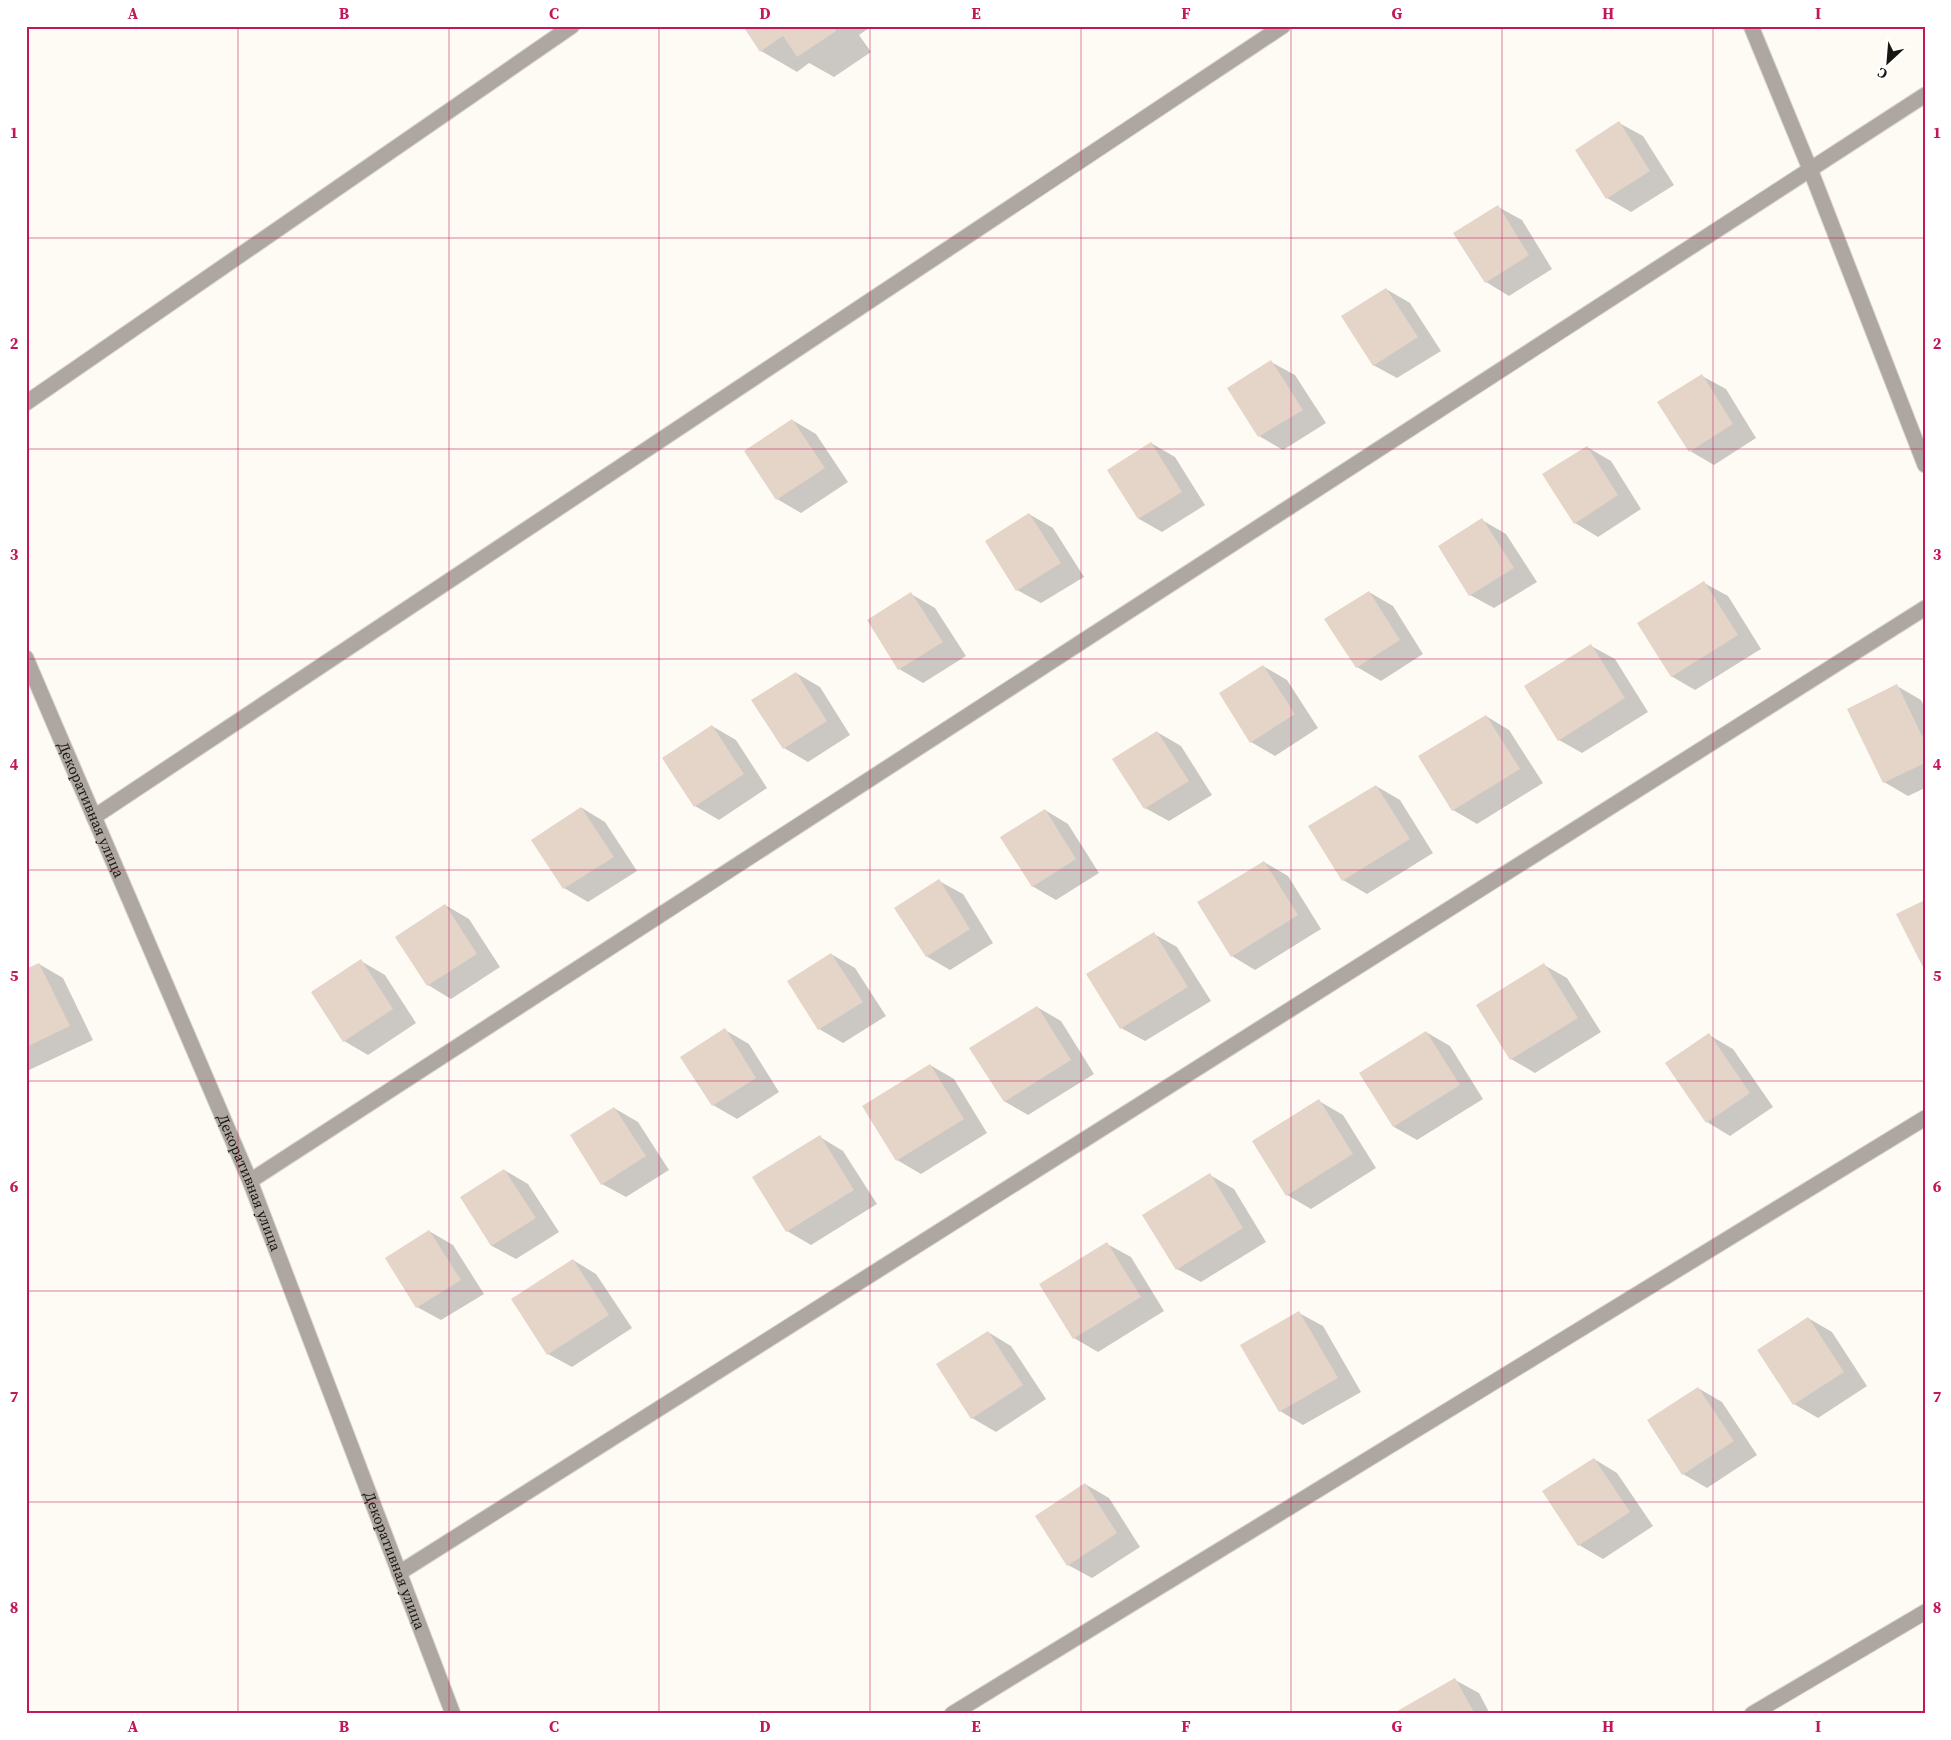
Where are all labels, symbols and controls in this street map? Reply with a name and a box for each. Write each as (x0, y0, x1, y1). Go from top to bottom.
text: A (128, 2, 139, 24)
text: B (339, 2, 350, 24)
text: C (549, 2, 559, 24)
text: D (759, 2, 771, 24)
text: E (971, 2, 981, 24)
text: F (1181, 2, 1191, 24)
text: G (1392, 2, 1403, 24)
text: H (1602, 2, 1614, 24)
text: I (1815, 2, 1821, 24)
north arrow (1864, 38, 1914, 88)
text: С (1874, 63, 1891, 85)
text: 1 (10, 121, 18, 143)
text: 1 (1933, 121, 1941, 143)
text: 2 (10, 332, 19, 354)
text: 2 (1933, 332, 1942, 354)
text: 3 (10, 543, 19, 565)
text: 3 (1933, 543, 1942, 565)
street label: Декоративная улица (53, 738, 130, 881)
text: 4 (10, 753, 19, 775)
text: 4 (1933, 753, 1942, 775)
text: 5 (10, 964, 19, 986)
text: 5 (1933, 964, 1942, 986)
street label: Декоративная улица (212, 1110, 287, 1254)
text: 6 (10, 1175, 19, 1197)
text: 6 (1933, 1175, 1942, 1197)
text: 7 (10, 1385, 19, 1407)
text: 7 (1933, 1385, 1942, 1407)
street label: Декоративная улица (359, 1488, 431, 1633)
text: 8 (10, 1596, 18, 1618)
text: 8 (1933, 1596, 1941, 1618)
text: A (128, 1715, 139, 1737)
text: B (339, 1715, 350, 1737)
text: C (549, 1715, 559, 1737)
text: D (759, 1715, 771, 1737)
text: E (971, 1715, 981, 1737)
text: F (1181, 1715, 1191, 1737)
text: G (1392, 1715, 1403, 1737)
text: H (1602, 1715, 1614, 1737)
text: I (1815, 1715, 1821, 1737)

